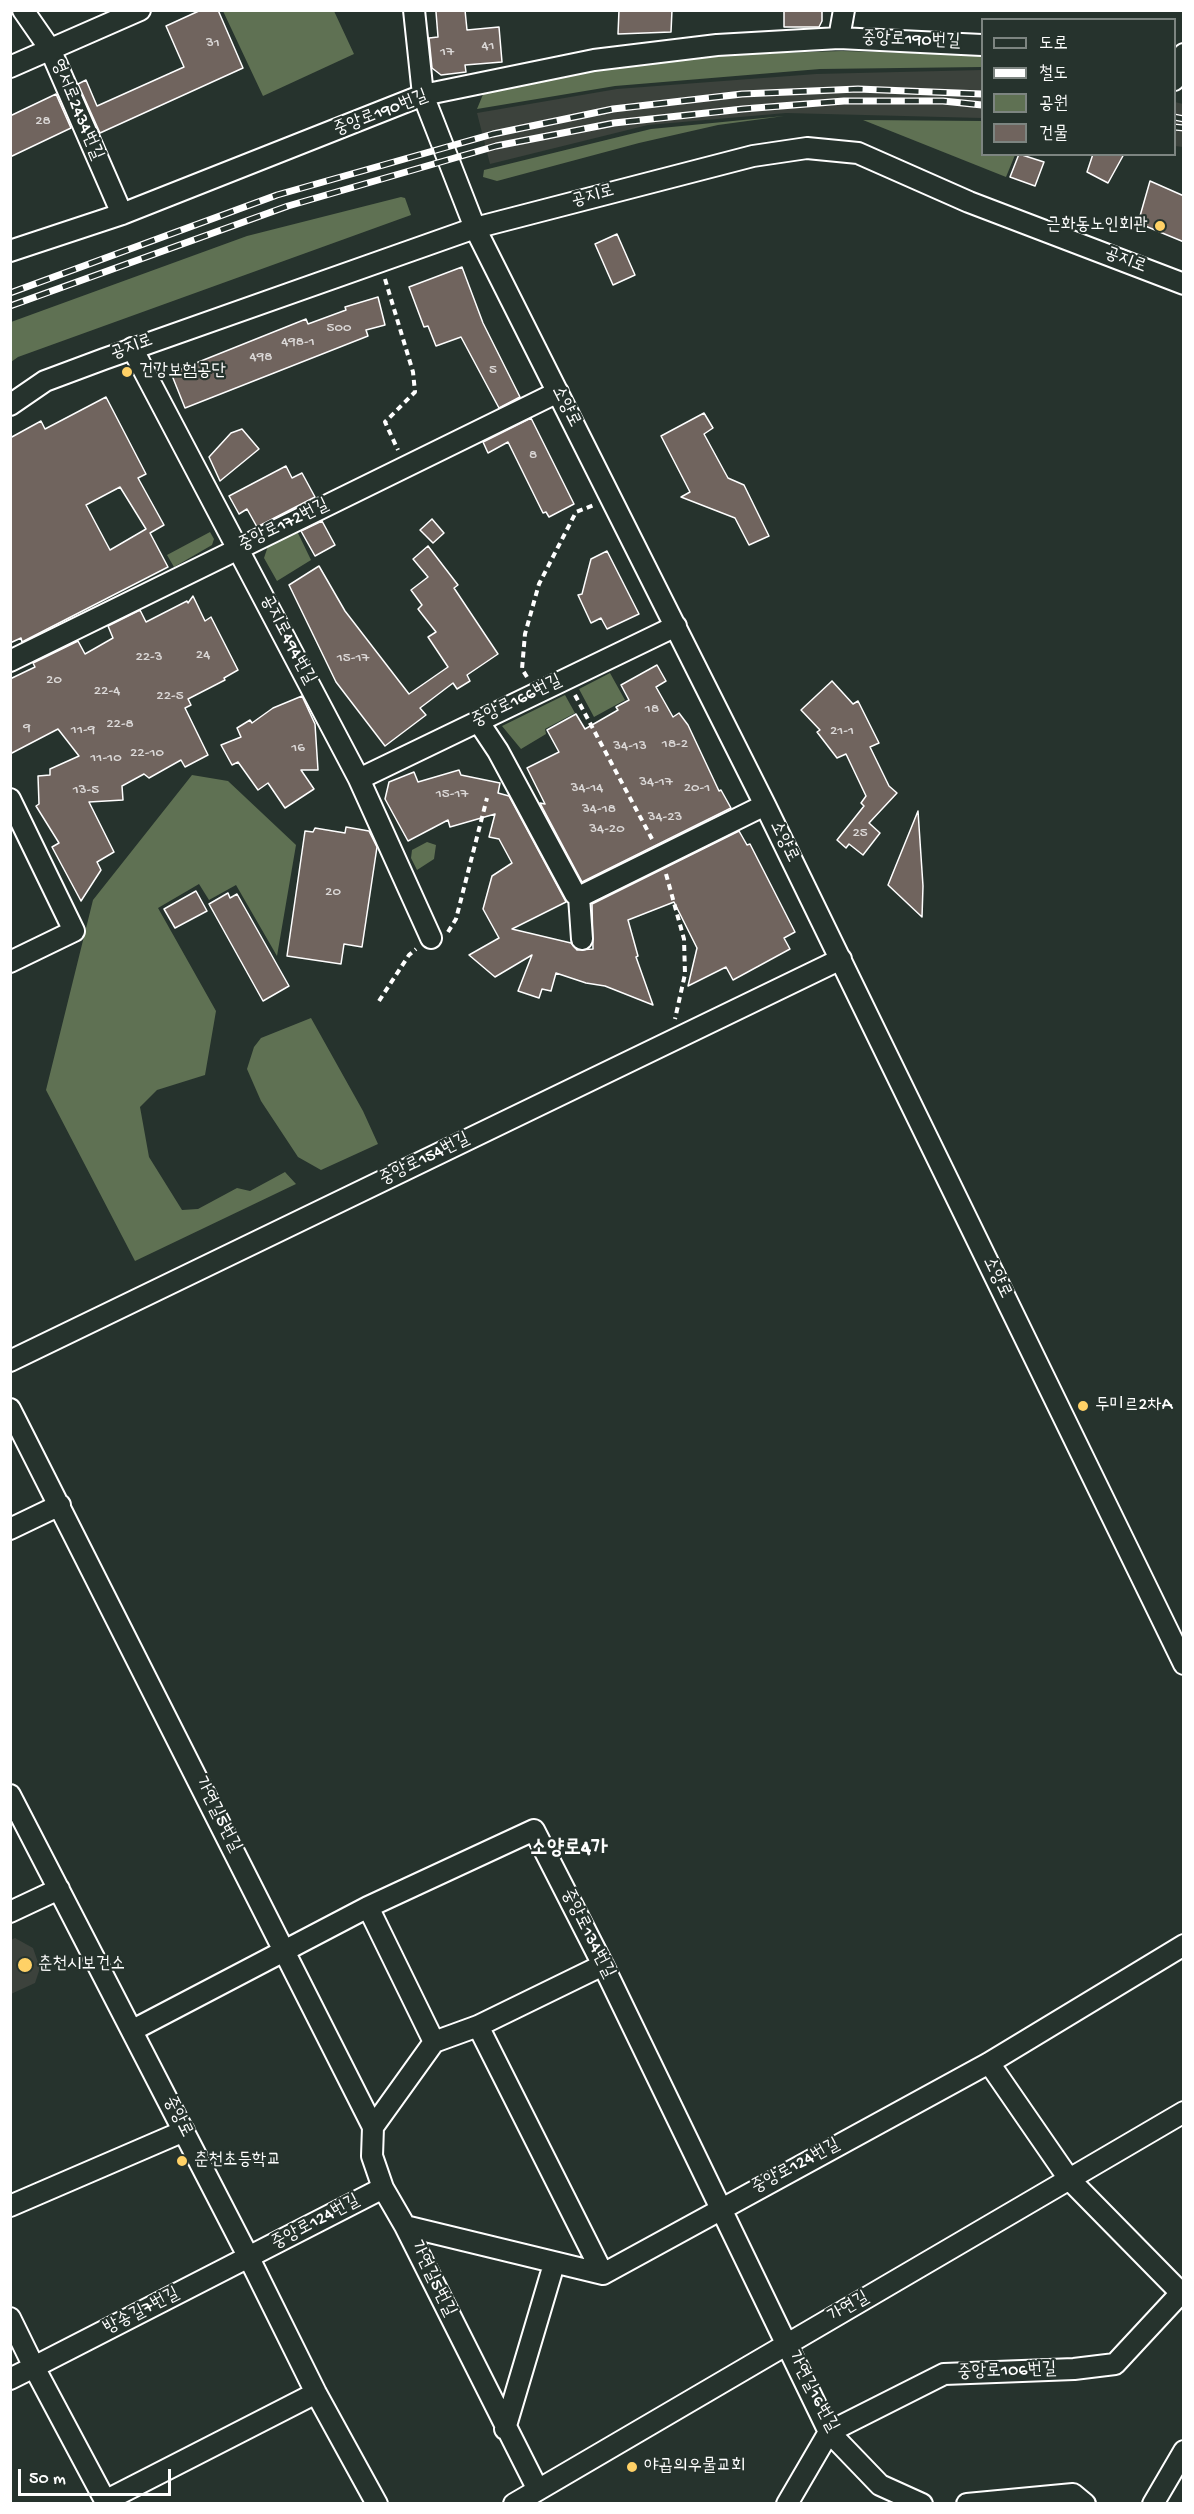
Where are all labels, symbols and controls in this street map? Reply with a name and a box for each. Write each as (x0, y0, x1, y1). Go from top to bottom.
legend (981, 18, 1176, 156)
street label: 중앙로190번길 (861, 28, 961, 54)
text: 도로 (1039, 34, 1068, 55)
house number: 31 (206, 35, 220, 53)
house number: 41 (481, 38, 495, 56)
house number: 17 (440, 44, 454, 62)
street label: 영서로2434번길 (45, 56, 107, 164)
text: 철도 (1039, 64, 1068, 85)
street label: 중앙로190번길 (331, 86, 431, 142)
text: 공원 (1039, 94, 1068, 115)
house number: 28 (35, 113, 51, 131)
text: 건물 (1039, 124, 1068, 145)
street label: 공지로 (569, 181, 617, 213)
place label: 근화동노인회관 (1047, 215, 1148, 237)
marker: 근화동노인회관 (1153, 219, 1167, 233)
street label: 공지로 (1101, 243, 1149, 279)
house number: 500 (327, 320, 351, 338)
street label: 공지로 (108, 330, 156, 366)
house number: 498-1 (281, 334, 315, 352)
house number: 498 (250, 349, 272, 367)
place label: 건강보험공단 (139, 361, 226, 383)
house number: 5 (489, 362, 497, 380)
marker: 건강보험공단 (120, 365, 134, 379)
street label: 소양로 (546, 383, 584, 431)
house number: 8 (529, 447, 537, 465)
street label: 중앙로172번길 (235, 495, 333, 557)
street label: 공지로494번길 (254, 591, 320, 689)
house number: 24 (196, 647, 210, 665)
house number: 22-3 (135, 649, 163, 667)
house number: 15-17 (337, 650, 369, 668)
street label: 중앙로166번길 (468, 671, 566, 733)
house number: 20 (46, 672, 62, 690)
house number: 22-4 (94, 683, 120, 701)
house number: 22-5 (156, 688, 184, 706)
house number: 18 (645, 701, 659, 719)
house number: 22-8 (106, 716, 134, 734)
house number: 9 (23, 720, 31, 738)
house number: 11-9 (71, 722, 95, 740)
house number: 21-1 (830, 723, 854, 741)
house number: 18-2 (662, 736, 688, 754)
house number: 34-13 (613, 738, 647, 756)
house number: 16 (291, 740, 305, 758)
house number: 22-10 (130, 745, 164, 763)
house number: 11-10 (90, 750, 122, 768)
house number: 34-17 (639, 774, 673, 792)
house number: 34-14 (571, 780, 603, 798)
house number: 20-1 (684, 780, 710, 798)
house number: 13-5 (73, 782, 99, 800)
house number: 15-17 (436, 786, 468, 804)
house number: 34-18 (582, 801, 616, 819)
house number: 34-23 (648, 809, 682, 827)
street label: 소양로 (764, 818, 802, 866)
house number: 34-20 (589, 821, 625, 839)
house number: 25 (852, 825, 868, 843)
house number: 20 (325, 884, 341, 902)
street label: 중앙로154번길 (376, 1129, 474, 1191)
street label: 소양로 (977, 1254, 1015, 1302)
place label: 두미르2차A (1095, 1395, 1172, 1417)
marker: 두미르2차A (1076, 1399, 1090, 1413)
street label: 가연길5번길 (189, 1774, 245, 1856)
district label: 소양로4가 (530, 1837, 608, 1863)
street label: 중앙로134번길 (555, 1886, 619, 1982)
place label: 춘천시보건소 (38, 1954, 125, 1976)
marker: 춘천시보건소 (16, 1956, 34, 1974)
street label: 중앙로 (158, 2093, 196, 2141)
street label: 중앙로124번길 (748, 2135, 844, 2199)
place label: 춘천초등학교 (194, 2150, 281, 2172)
marker: 춘천초등학교 (175, 2154, 189, 2168)
street label: 중앙로124번길 (268, 2191, 364, 2255)
street label: 가연길5번길 (404, 2237, 460, 2321)
street label: 방송길7번길 (101, 2284, 183, 2340)
street label: 가연길 (825, 2288, 873, 2328)
street label: 가연길16번길 (782, 2348, 842, 2436)
street label: 중앙로106번길 (957, 2359, 1057, 2385)
place label: 야곱의우물교회 (644, 2456, 745, 2478)
scale bar (21, 2457, 174, 2495)
marker: 야곱의우물교회 (625, 2460, 639, 2474)
text: 50 m (29, 2469, 66, 2490)

